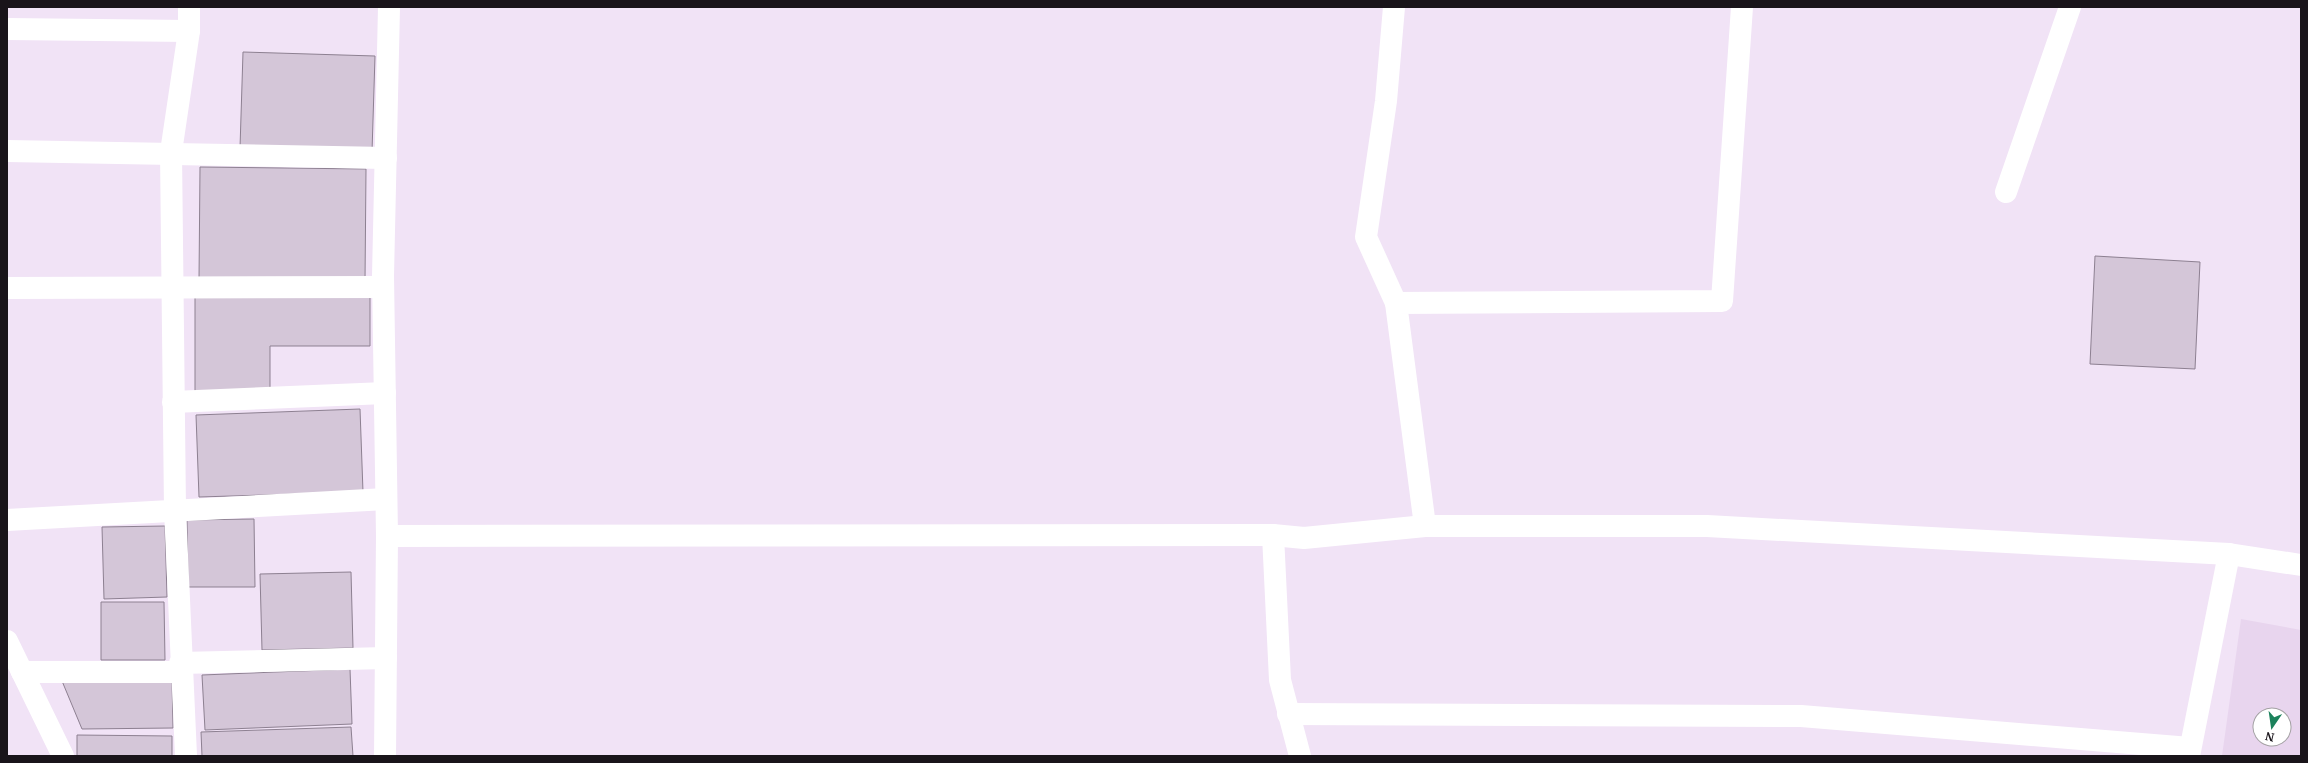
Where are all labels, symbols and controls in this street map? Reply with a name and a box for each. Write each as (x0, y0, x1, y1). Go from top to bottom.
north arrow (2252, 707, 2292, 747)
text: N (2264, 729, 2276, 745)

